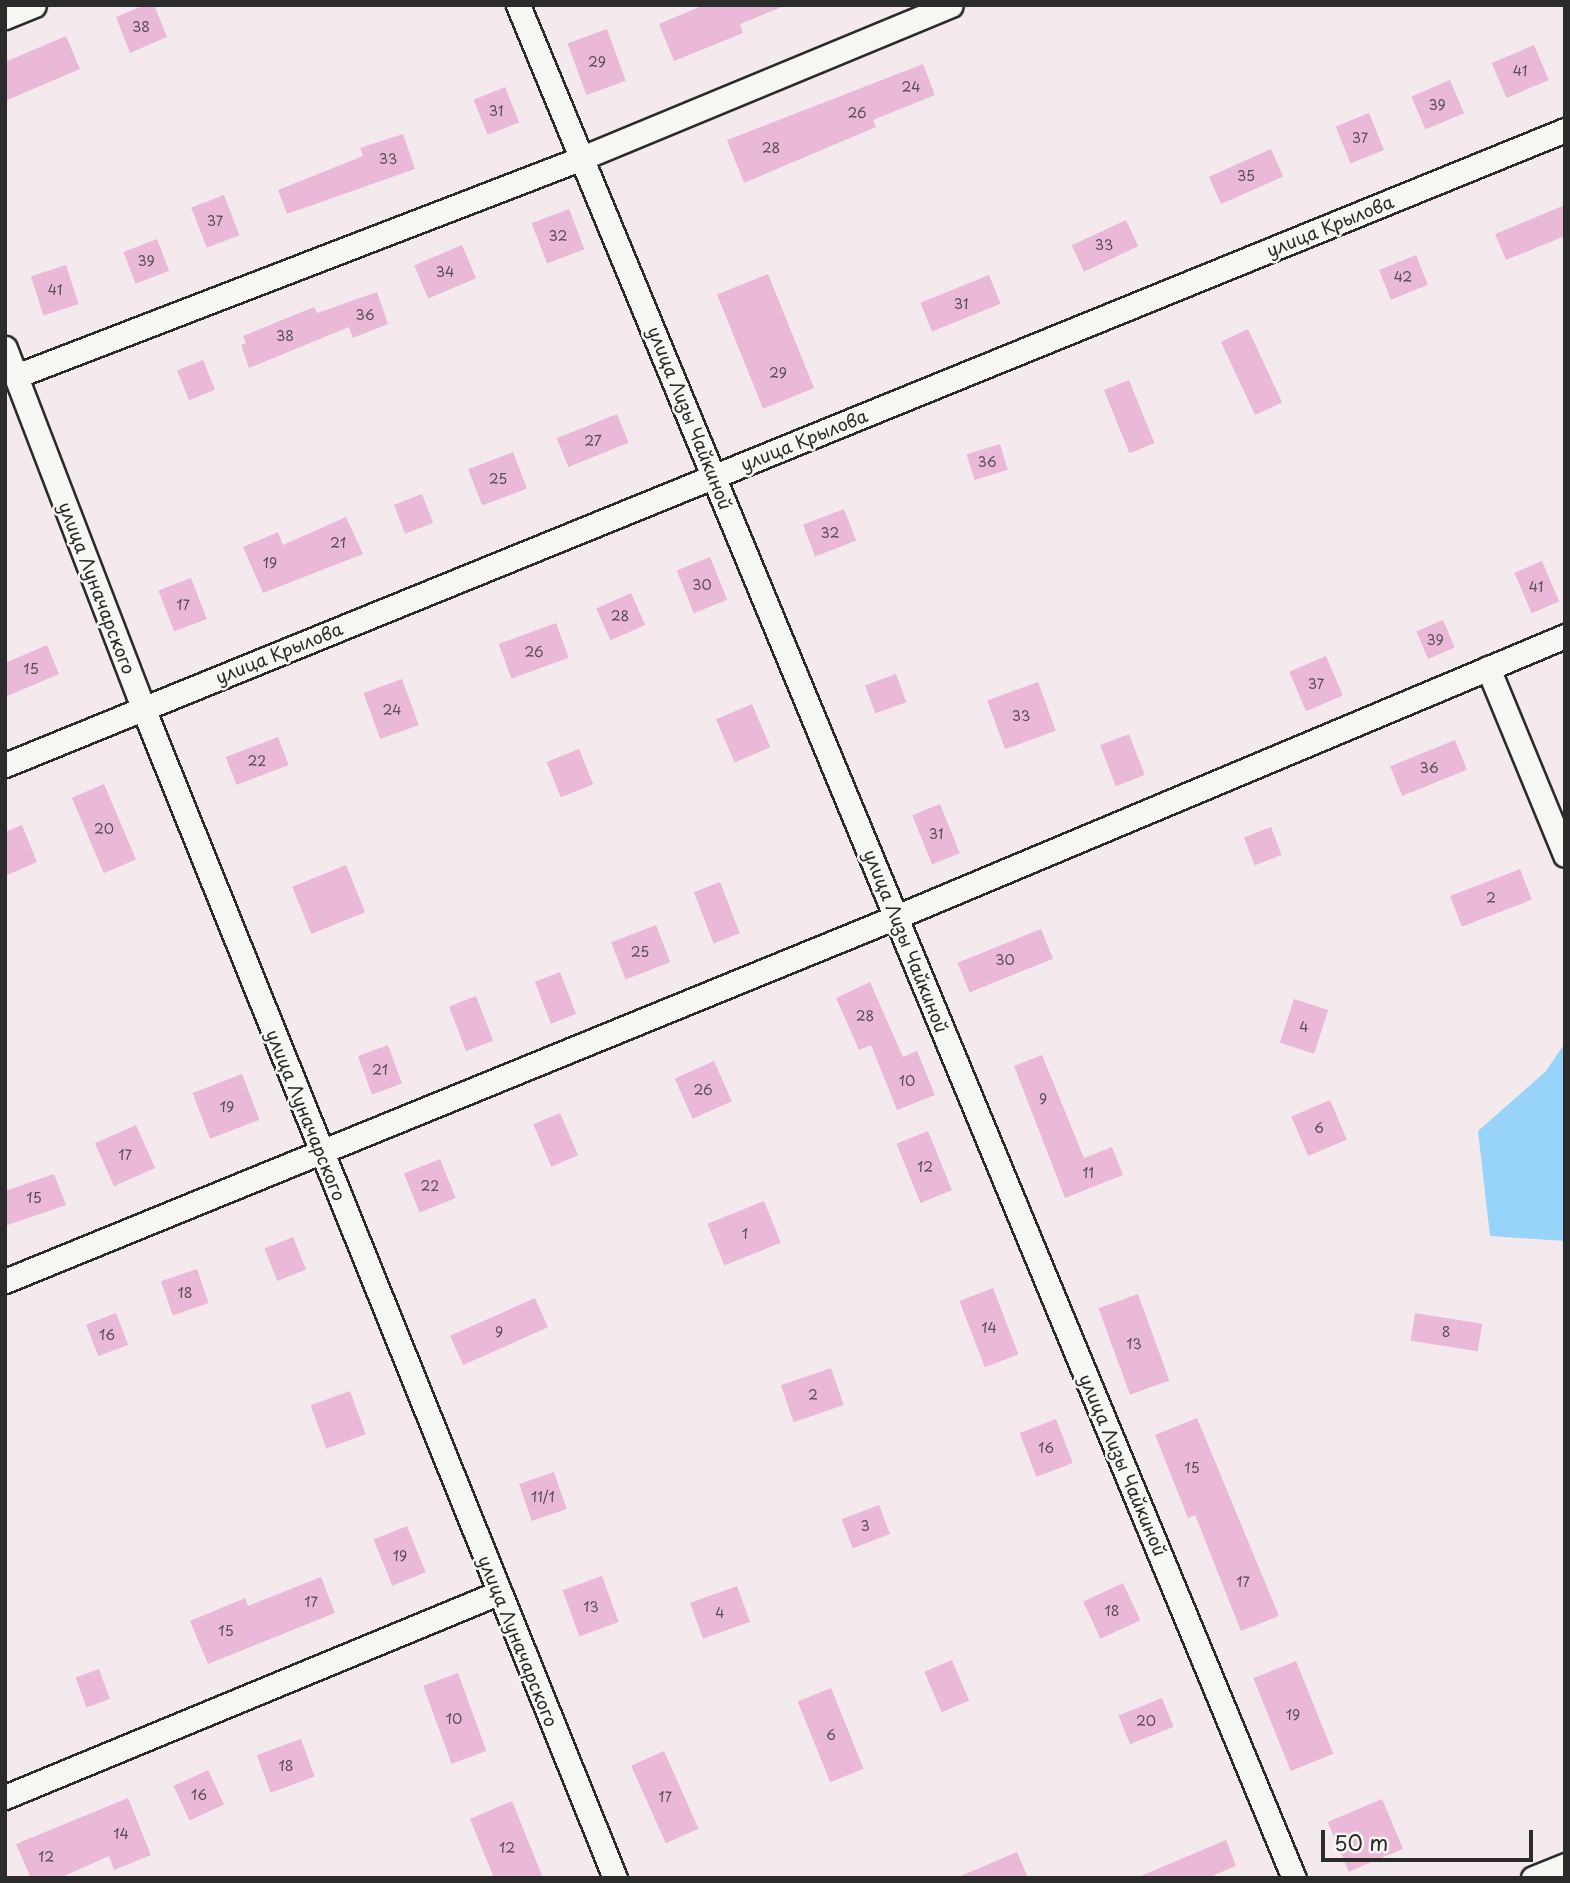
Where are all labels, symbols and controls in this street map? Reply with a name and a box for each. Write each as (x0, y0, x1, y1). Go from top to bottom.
house number: 38 (132, 19, 150, 35)
house number: 29 (588, 54, 606, 70)
house number: 41 (1513, 63, 1527, 79)
house number: 24 (902, 79, 920, 95)
house number: 39 (1428, 97, 1446, 113)
house number: 31 (489, 103, 503, 119)
house number: 26 (847, 105, 867, 121)
house number: 37 (1352, 130, 1368, 146)
house number: 28 (762, 140, 780, 156)
house number: 33 (379, 151, 397, 167)
house number: 35 (1237, 168, 1255, 184)
street label: улица Крылова (1263, 190, 1397, 262)
house number: 37 (207, 213, 223, 229)
house number: 32 (549, 228, 567, 244)
house number: 33 (1095, 237, 1113, 253)
house number: 39 (137, 253, 155, 269)
house number: 34 (436, 264, 454, 280)
house number: 42 (1394, 269, 1412, 285)
house number: 41 (48, 282, 62, 298)
house number: 31 (954, 296, 968, 312)
house number: 36 (355, 307, 375, 323)
street label: улица Лизы Чайкиной (643, 322, 737, 514)
house number: 38 (276, 328, 294, 344)
house number: 29 (769, 365, 787, 381)
street label: улица Крылова (737, 404, 871, 476)
house number: 27 (584, 433, 602, 449)
house number: 36 (977, 454, 997, 470)
house number: 25 (489, 471, 507, 487)
street label: улица Луначарского (54, 498, 140, 678)
house number: 32 (821, 525, 839, 541)
house number: 21 (330, 535, 346, 551)
house number: 19 (263, 555, 277, 571)
house number: 30 (692, 577, 712, 593)
house number: 41 (1529, 579, 1543, 595)
house number: 17 (176, 597, 190, 613)
house number: 28 (611, 608, 629, 624)
street label: улица Крылова (212, 617, 346, 689)
house number: 39 (1426, 632, 1444, 648)
house number: 26 (524, 644, 544, 660)
house number: 15 (23, 661, 39, 677)
house number: 37 (1308, 676, 1324, 692)
house number: 24 (383, 702, 401, 718)
house number: 33 (1012, 708, 1030, 724)
house number: 22 (248, 753, 266, 769)
house number: 36 (1419, 760, 1439, 776)
house number: 20 (94, 821, 114, 837)
house number: 31 (929, 826, 943, 842)
street label: улица Лизы Чайкиной (859, 845, 953, 1037)
house number: 2 (1486, 890, 1496, 906)
house number: 25 (631, 944, 649, 960)
house number: 30 (995, 952, 1015, 968)
house number: 28 (856, 1008, 874, 1024)
house number: 4 (1299, 1019, 1309, 1035)
street label: улица Луначарского (262, 1026, 350, 1204)
house number: 21 (372, 1062, 388, 1078)
house number: 10 (899, 1073, 915, 1089)
house number: 26 (693, 1082, 713, 1098)
house number: 9 (1039, 1091, 1047, 1107)
house number: 19 (220, 1099, 234, 1115)
house number: 6 (1314, 1120, 1324, 1136)
house number: 17 (118, 1147, 132, 1163)
house number: 12 (917, 1159, 933, 1175)
house number: 11 (1082, 1165, 1094, 1181)
house number: 22 (421, 1178, 439, 1194)
house number: 15 (26, 1190, 42, 1206)
house number: 1 (742, 1226, 748, 1242)
house number: 18 (177, 1285, 193, 1301)
house number: 14 (981, 1320, 997, 1336)
house number: 9 (495, 1324, 503, 1340)
house number: 8 (1442, 1324, 1450, 1340)
house number: 16 (99, 1327, 115, 1343)
house number: 13 (1126, 1336, 1142, 1352)
street label: улица Лизы Чайкиной (1074, 1370, 1172, 1560)
house number: 2 (808, 1387, 818, 1403)
house number: 16 (1038, 1440, 1054, 1456)
house number: 15 (1184, 1460, 1200, 1476)
house number: 11/1 (531, 1489, 555, 1505)
house number: 3 (860, 1518, 870, 1534)
house number: 19 (393, 1548, 407, 1564)
street label: улица Луначарского (474, 1552, 562, 1730)
house number: 17 (1236, 1574, 1250, 1590)
house number: 17 (304, 1594, 318, 1610)
house number: 13 (583, 1599, 599, 1615)
house number: 18 (1104, 1603, 1120, 1619)
house number: 4 (715, 1605, 725, 1621)
house number: 15 (218, 1623, 234, 1639)
house number: 19 (1286, 1707, 1300, 1723)
house number: 10 (446, 1711, 462, 1727)
house number: 20 (1136, 1713, 1156, 1729)
house number: 6 (826, 1727, 836, 1743)
house number: 18 (278, 1758, 294, 1774)
house number: 16 (191, 1787, 207, 1803)
house number: 17 (658, 1789, 672, 1805)
scale bar (1325, 1816, 1537, 1860)
house number: 14 (113, 1826, 129, 1842)
text: 50 m (1334, 1826, 1388, 1858)
house number: 12 (499, 1840, 515, 1856)
house number: 12 (38, 1849, 54, 1865)

